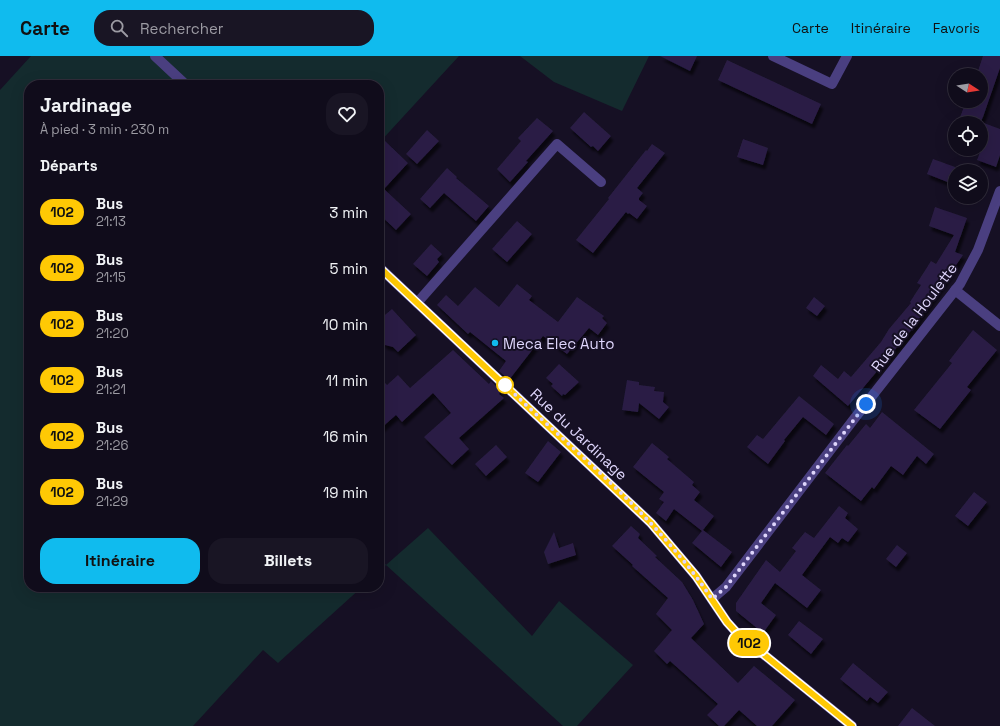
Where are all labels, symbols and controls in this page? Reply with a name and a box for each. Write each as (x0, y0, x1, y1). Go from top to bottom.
search box (94, 10, 374, 46)
text: Carte (20, 16, 70, 41)
icon: search (108, 17, 130, 39)
text: Rechercher (140, 19, 224, 38)
text: Carte (792, 19, 829, 37)
text: Itinéraire (851, 19, 911, 37)
text: Favoris (933, 19, 980, 37)
north arrow (948, 68, 988, 108)
map controls (948, 68, 988, 204)
text: Jardinage (40, 93, 132, 118)
button: heart (326, 93, 368, 135)
button: locate (948, 116, 988, 156)
text: À pied · 3 min · 230 m (40, 121, 169, 138)
text: Départs (40, 156, 98, 175)
button: layers (948, 164, 988, 204)
text: Bus (96, 194, 123, 213)
text: 102 (50, 203, 74, 221)
text: 3 min (329, 203, 368, 222)
text: 21:13 (96, 213, 126, 230)
text: Bus (96, 250, 123, 269)
text: 102 (50, 259, 74, 277)
text: 5 min (329, 259, 368, 278)
street label: Rue de la Houlette (867, 259, 961, 375)
text: 21:15 (96, 269, 126, 286)
text: Bus (96, 306, 123, 325)
text: 102 (50, 315, 74, 333)
text: 10 min (322, 315, 368, 334)
text: 21:20 (96, 325, 129, 342)
place label: Meca Elec Auto (503, 334, 614, 353)
marker: Meca Elec Auto (490, 338, 500, 348)
text: Bus (96, 362, 123, 381)
text: 102 (50, 371, 74, 389)
text: 11 min (326, 371, 368, 390)
unlabelled marker (496, 376, 514, 394)
text: 21:21 (96, 381, 126, 398)
street label: Rue du Jardinage (526, 384, 632, 484)
your location (856, 394, 876, 414)
text: Bus (96, 418, 123, 437)
text: 102 (50, 427, 74, 445)
text: 16 min (323, 427, 368, 446)
text: 21:26 (96, 437, 128, 454)
text: Bus (96, 474, 123, 493)
text: 102 (50, 483, 74, 501)
text: 19 min (323, 483, 368, 502)
text: 21:29 (96, 493, 128, 510)
button: Itinéraire (40, 538, 200, 584)
button: Billets (208, 538, 368, 584)
line badge: 102 (726, 630, 772, 656)
text: 102 (737, 634, 761, 652)

